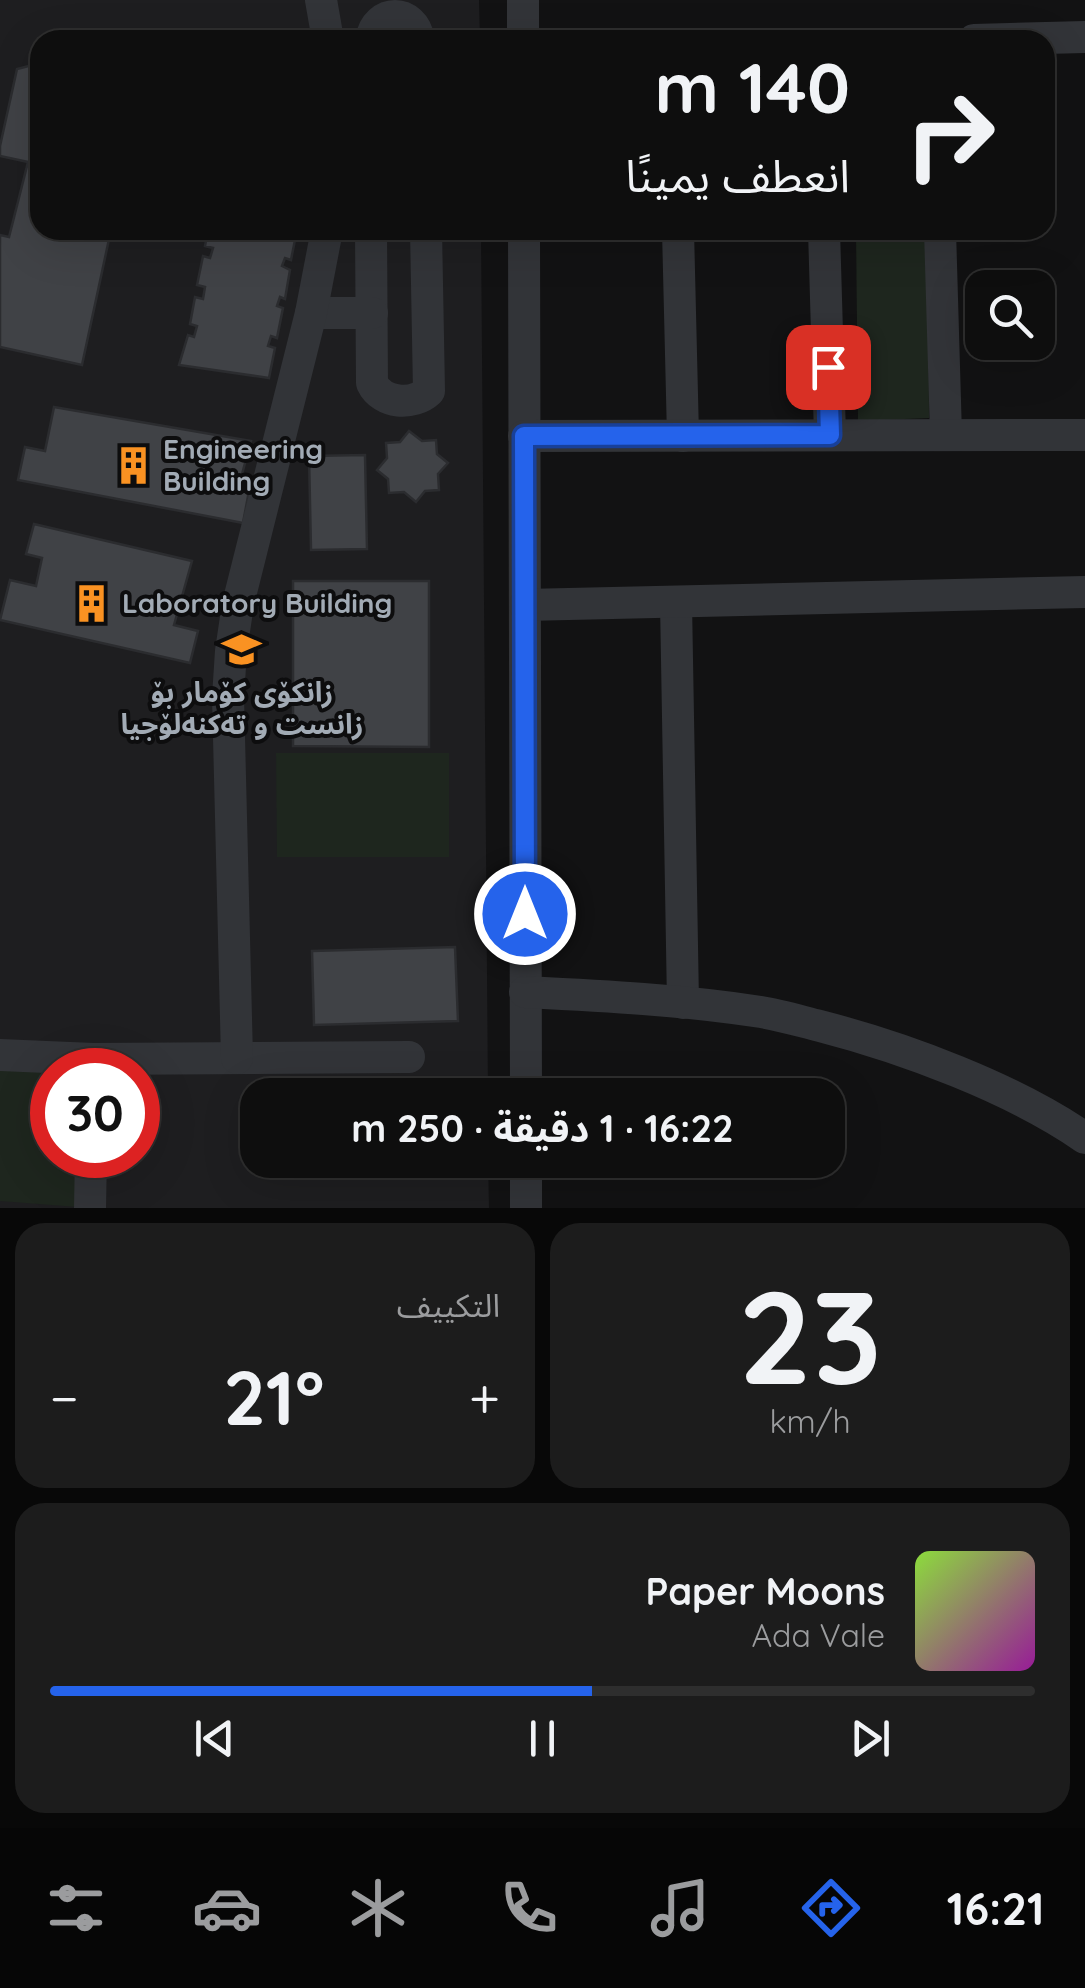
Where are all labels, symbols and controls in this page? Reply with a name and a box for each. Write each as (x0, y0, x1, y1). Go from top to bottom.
text: 140 m (654, 43, 850, 131)
icon: right (885, 70, 1015, 200)
text: انعطف يمينًا (625, 147, 850, 203)
map controls (965, 270, 1055, 360)
button: search (965, 270, 1055, 360)
pin (786, 325, 871, 410)
icon: arrive (801, 340, 856, 395)
place label: Engineering Building (163, 431, 323, 498)
building icon: Engineering Building (112, 444, 154, 486)
building icon: Laboratory Building (71, 582, 113, 624)
place label: Laboratory Building (122, 585, 392, 620)
school or university icon: زانکۆی کۆمار بۆ زانست و تەکنەلۆجیا (221, 629, 263, 671)
place label: زانکۆی کۆمار بۆ زانست و تەکنەلۆجیا (120, 674, 364, 741)
position arrow (473, 862, 577, 966)
speed limit sign: 30 (30, 1048, 160, 1178)
text: 16:22 · 1 دقيقة · 250 m (351, 1104, 734, 1152)
text: 23 (738, 1254, 882, 1417)
text: التكييف (397, 1285, 500, 1325)
text: 21° (223, 1350, 324, 1444)
text: − (50, 1363, 79, 1432)
text: + (469, 1363, 500, 1432)
text: km/h (769, 1401, 851, 1441)
text: Paper Moons (645, 1567, 885, 1615)
text: Ada Vale (751, 1615, 885, 1655)
icon: previous (187, 1711, 242, 1766)
icon: pause (515, 1711, 570, 1766)
icon: next (843, 1711, 898, 1766)
icon: filters (41, 1873, 111, 1943)
icon: car (192, 1873, 262, 1943)
icon: climate (343, 1873, 413, 1943)
icon: phone (494, 1873, 564, 1943)
icon: music (645, 1873, 715, 1943)
icon: directions (796, 1873, 866, 1943)
text: 16:21 (947, 1880, 1045, 1936)

